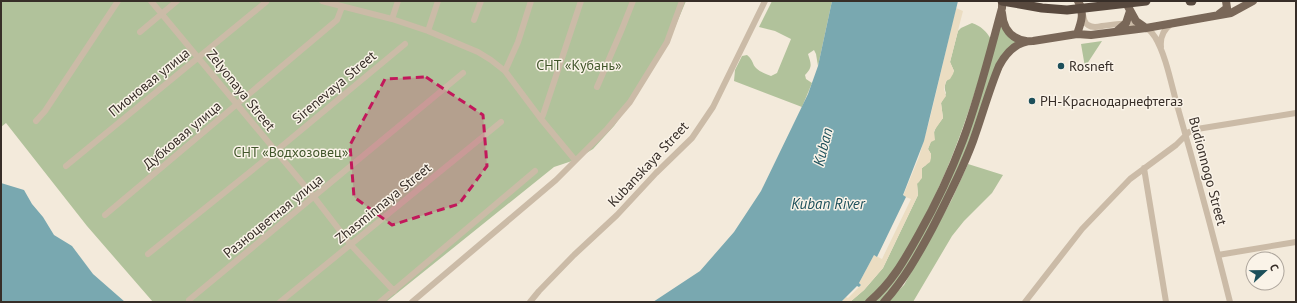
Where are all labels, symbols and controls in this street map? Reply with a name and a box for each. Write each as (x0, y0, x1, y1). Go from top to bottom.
street label: Пионовая улица (105, 44, 193, 120)
street label: Zelyonaya Street (203, 46, 279, 135)
street label: Sirenevaya Street (288, 46, 380, 127)
park label: СНТ «Кубань» (536, 56, 622, 74)
place label: Rosneft (1069, 57, 1114, 75)
marker: Rosneft (1056, 61, 1066, 71)
place label: РН-Краснодарнефтегаз (1040, 92, 1183, 110)
marker: РН-Краснодарнефтегаз (1027, 96, 1037, 106)
street label: Дубковая улица (139, 97, 225, 173)
street label: Budionnogo Street (1185, 115, 1231, 228)
street label: Kubanskaya Street (604, 117, 692, 210)
water label: Kuban (809, 126, 836, 168)
park label: СНТ «Водхозовец» (234, 143, 349, 161)
street label: Zhasminnaya Street (331, 159, 435, 247)
street label: Разноцветная улица (219, 170, 327, 262)
water label: Kuban River (791, 194, 866, 213)
north arrow (1245, 251, 1285, 291)
text: С (1267, 262, 1282, 273)

